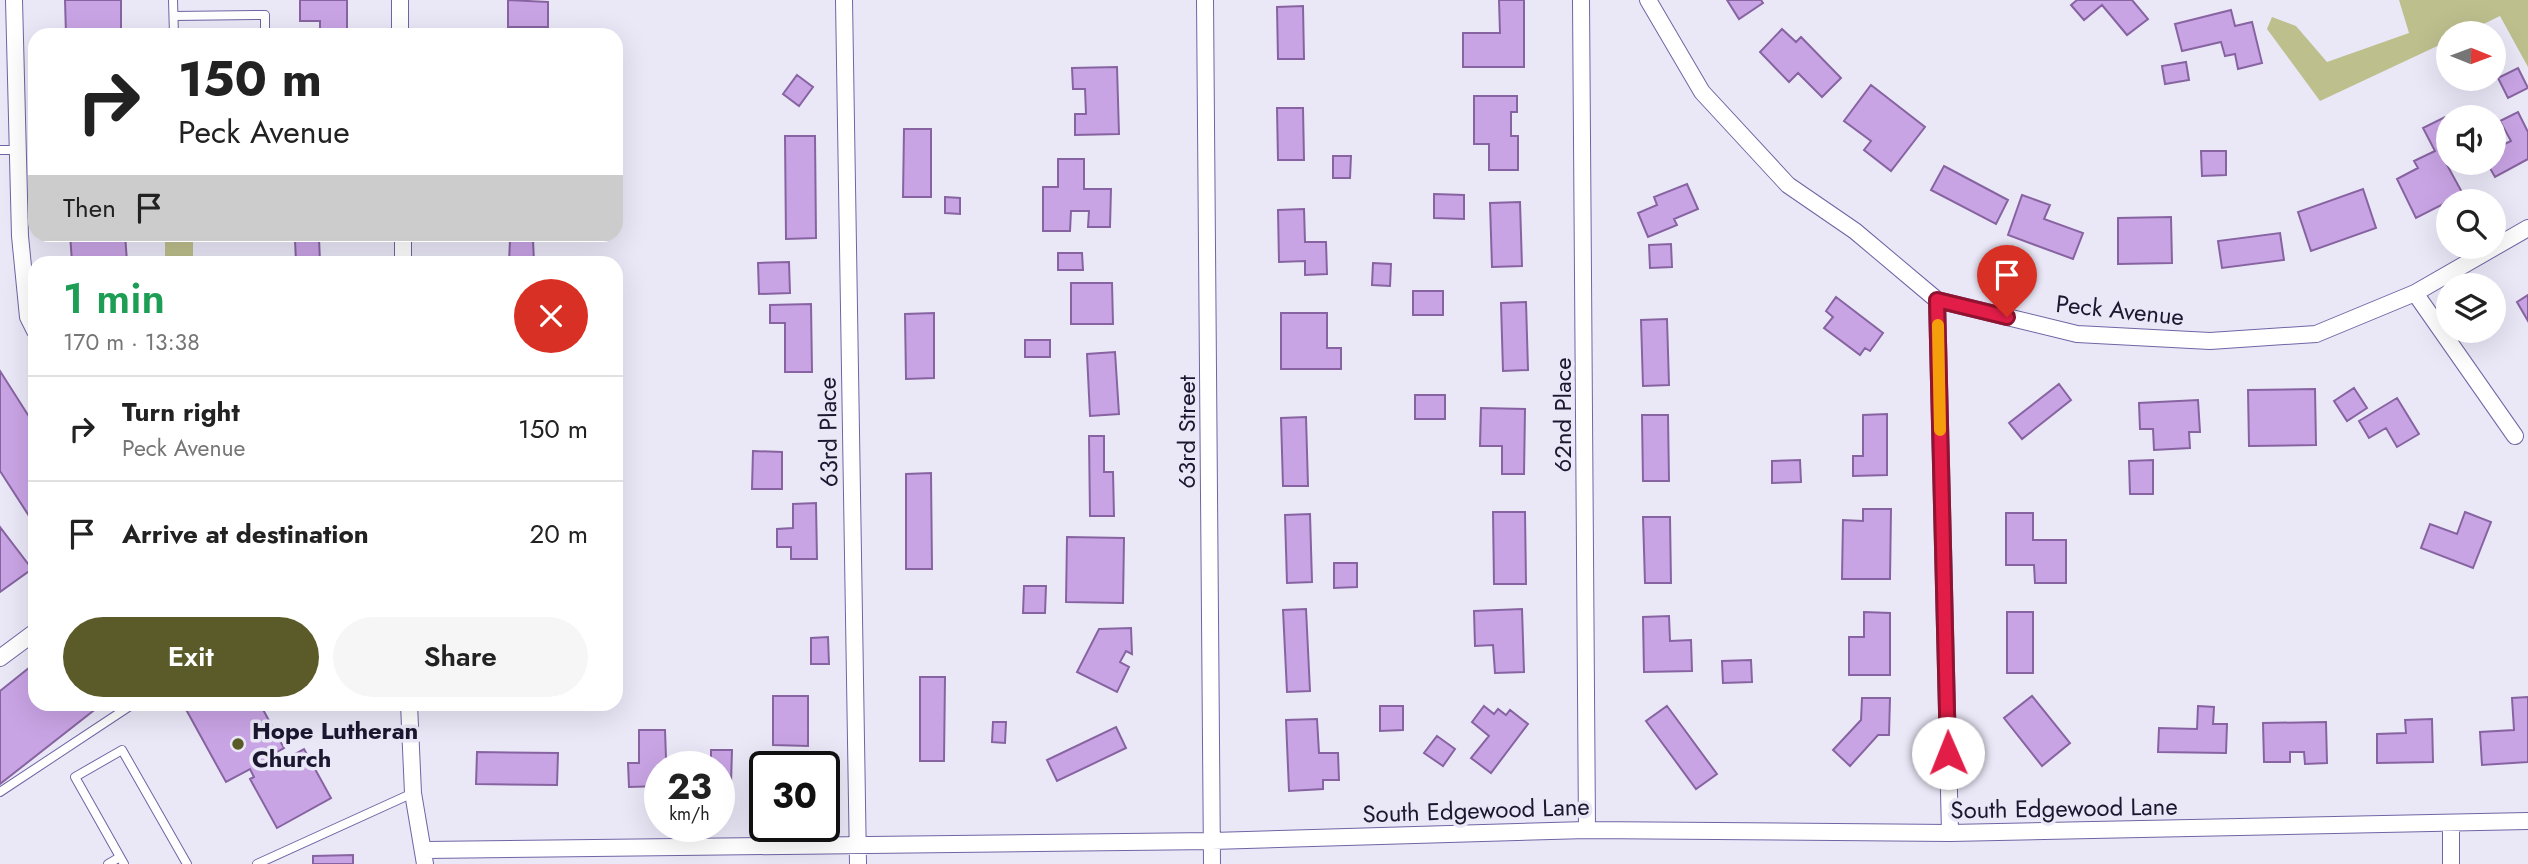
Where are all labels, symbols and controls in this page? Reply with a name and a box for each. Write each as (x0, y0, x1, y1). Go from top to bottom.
north arrow (2436, 21, 2506, 91)
map controls (2436, 21, 2506, 343)
text: 150 m (178, 44, 322, 114)
icon: right (63, 56, 154, 147)
button: sound (2436, 105, 2506, 175)
text: Peck Avenue (178, 109, 350, 155)
text: Then (63, 189, 116, 227)
icon: arrive (130, 189, 168, 227)
button: search (2436, 189, 2506, 259)
pin (1977, 245, 2037, 317)
icon: arrive (1988, 256, 2026, 294)
text: 1 min (63, 268, 165, 329)
button: layers (2436, 273, 2506, 343)
button: close (514, 279, 588, 353)
street label: Peck Avenue (2054, 286, 2186, 334)
text: 170 m · 13:38 (63, 325, 200, 359)
street label: 62nd Place (1545, 357, 1580, 473)
street label: 63rd Street (1169, 375, 1204, 489)
street label: 63rd Place (810, 377, 846, 487)
text: Turn right (122, 393, 240, 431)
icon: right (63, 410, 101, 448)
text: 150 m (518, 410, 588, 448)
text: Peck Avenue (122, 431, 245, 465)
icon: arrive (63, 515, 101, 553)
text: Arrive at destination (122, 515, 369, 553)
text: 20 m (530, 515, 588, 553)
button: Exit (63, 617, 319, 697)
button: Share (333, 617, 588, 697)
place label: Hope Lutheran Church (252, 713, 418, 776)
position arrow (1911, 716, 1985, 790)
marker: Hope Lutheran Church (230, 736, 246, 752)
speed limit sign: 30 (749, 751, 840, 842)
text: 23 (667, 762, 712, 812)
street label: South Edgewood Lane (1362, 789, 1590, 831)
street label: South Edgewood Lane (1950, 789, 2178, 827)
text: km/h (669, 801, 710, 827)

